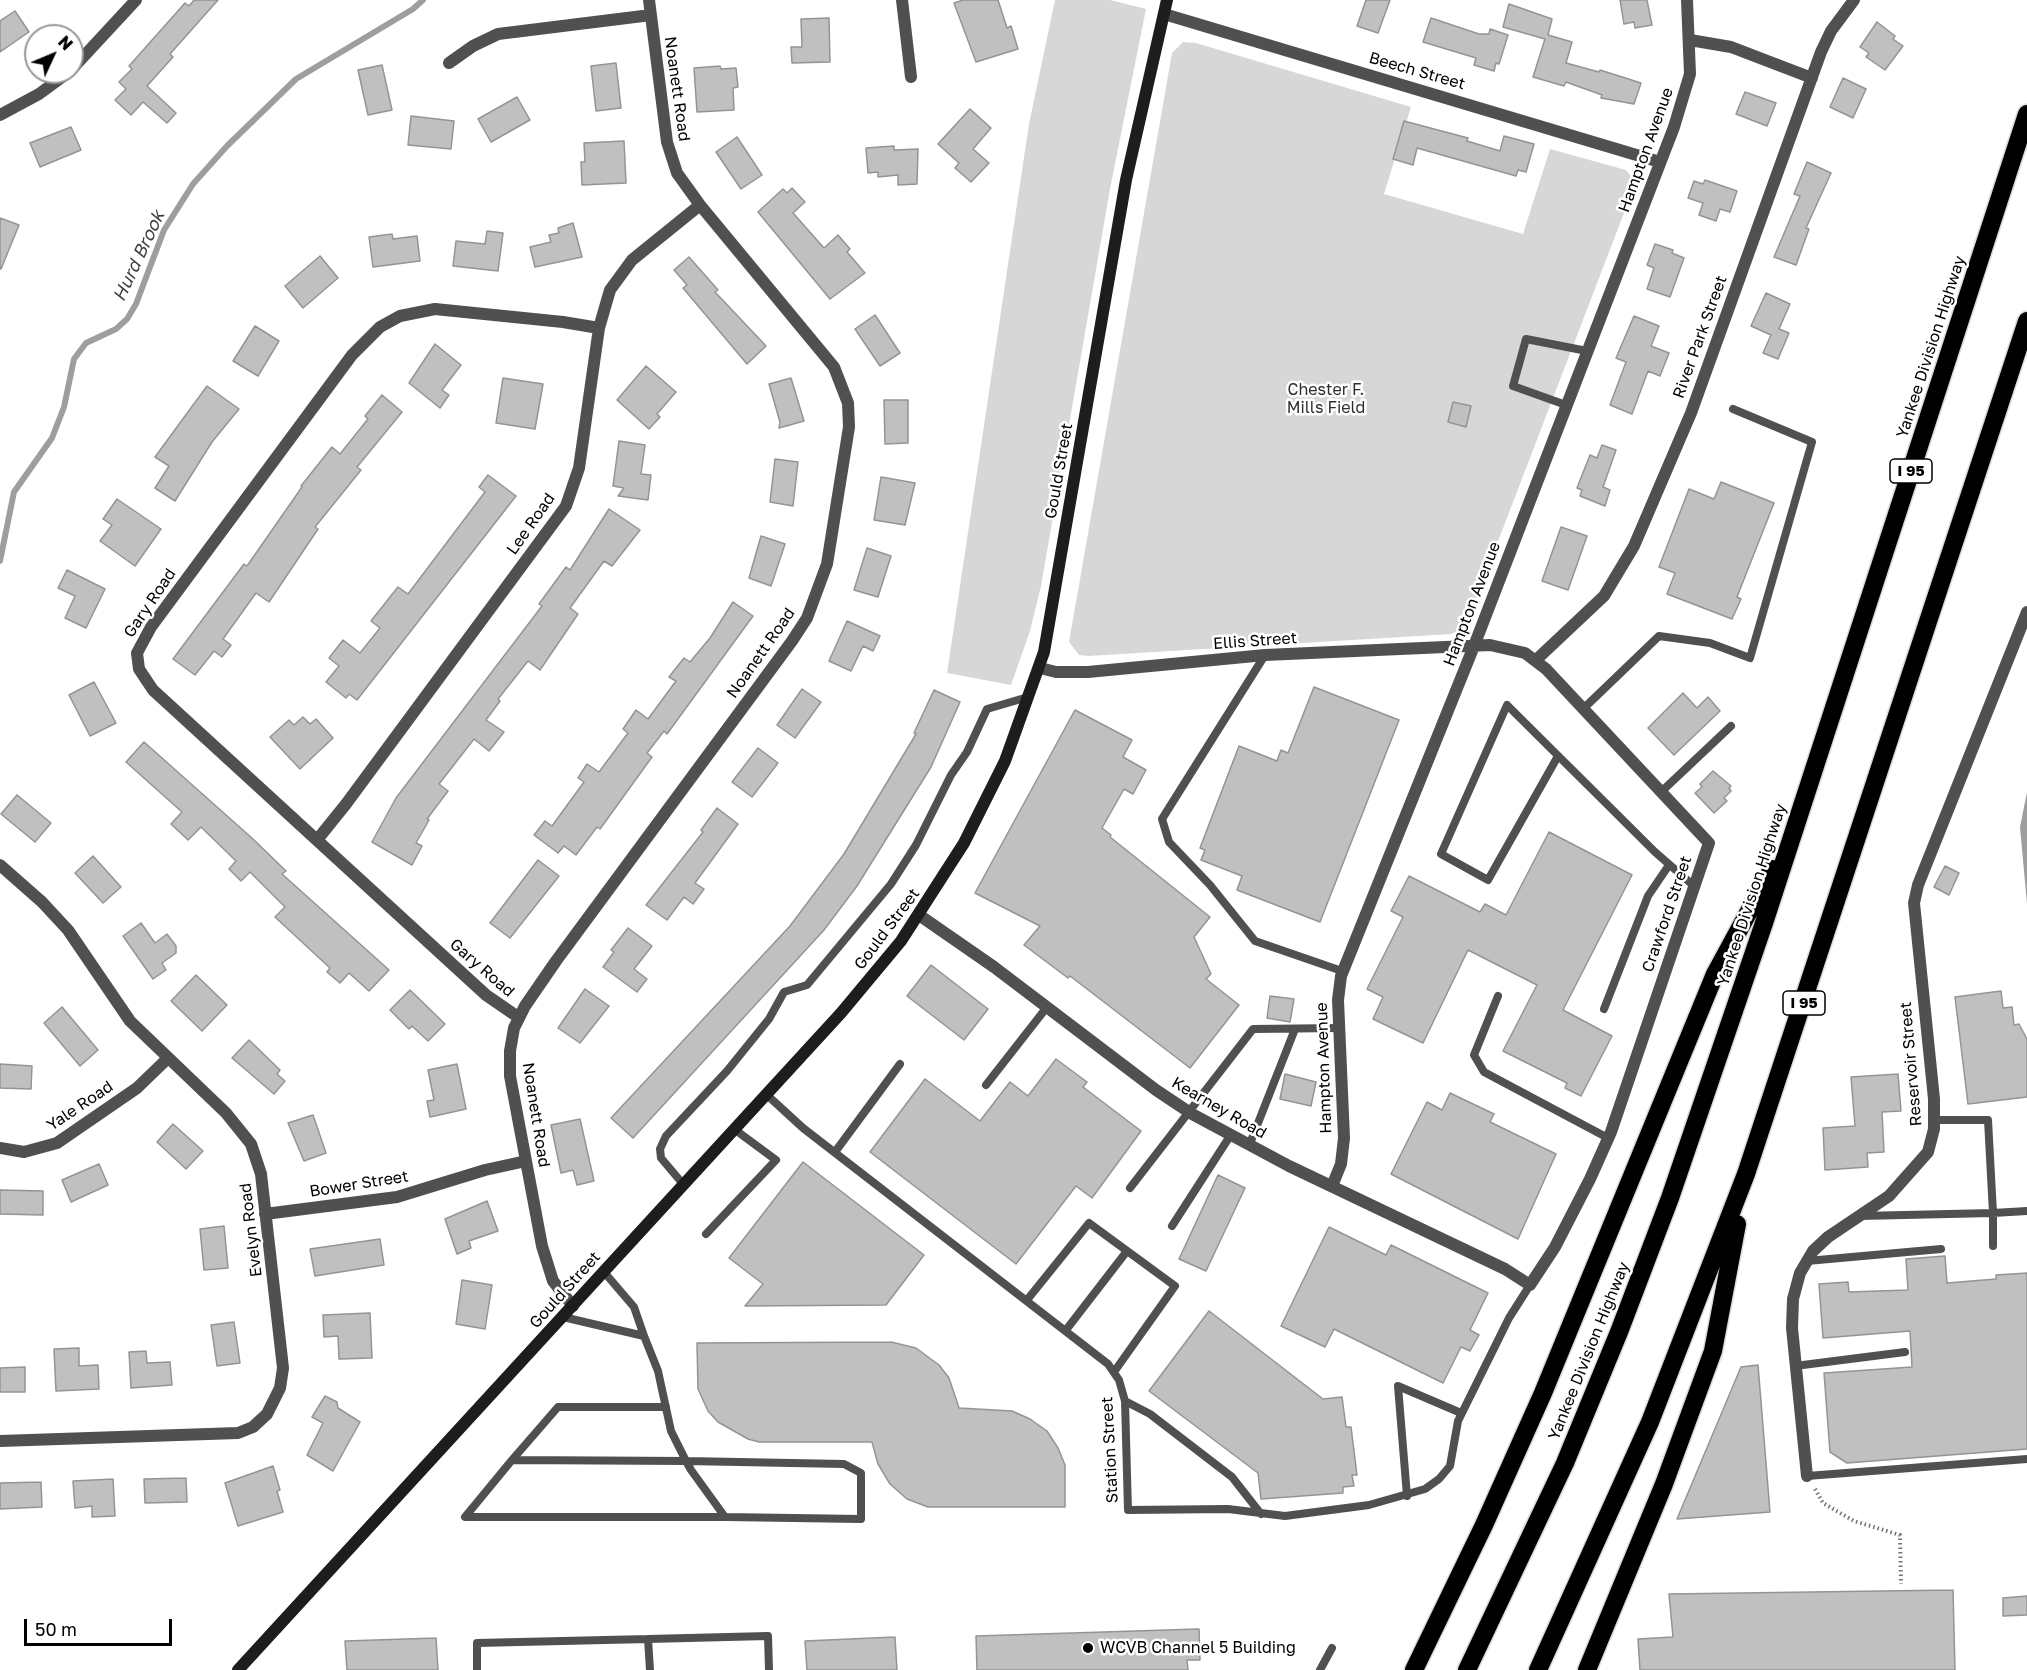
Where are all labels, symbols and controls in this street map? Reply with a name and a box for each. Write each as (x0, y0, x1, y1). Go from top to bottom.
north arrow (24, 24, 84, 84)
text: N (54, 32, 77, 54)
street label: Noanett Road (660, 35, 694, 143)
street label: Beech Street (1367, 48, 1467, 94)
street label: Hampton Avenue (1614, 85, 1678, 215)
water label: Hurd Brook (109, 207, 169, 305)
street label: Yankee Division Highway (1892, 254, 1970, 440)
street label: River Park Street (1669, 273, 1731, 401)
park label: Chester F. Mills Field (1287, 380, 1365, 418)
street label: Gould Street (1041, 422, 1077, 520)
road number: I 95 (1890, 459, 1932, 483)
street label: Lee Road (503, 490, 559, 558)
street label: Hampton Avenue (1439, 539, 1505, 669)
street label: Gary Road (120, 565, 180, 641)
street label: Noanett Road (723, 604, 799, 702)
street label: Ellis Street (1212, 628, 1298, 654)
street label: Yankee Division Highway (1713, 802, 1791, 988)
street label: Crawford Street (1638, 853, 1696, 975)
street label: Gould Street (850, 885, 924, 973)
street label: Gary Road (446, 935, 518, 1001)
road number: I 95 (1783, 991, 1825, 1015)
street label: Reservoir Street (1896, 1001, 1926, 1127)
street label: Hampton Avenue (1312, 1002, 1336, 1134)
street label: Noanett Road (518, 1061, 554, 1169)
street label: Kearney Road (1168, 1073, 1270, 1143)
street label: Yale Road (43, 1077, 117, 1135)
street label: Bower Street (308, 1167, 410, 1201)
street label: Evelyn Road (236, 1182, 266, 1278)
street label: Gould Street (526, 1248, 604, 1332)
street label: Yankee Division Highway (1544, 1259, 1634, 1443)
street label: Station Street (1098, 1396, 1122, 1504)
scale bar (27, 1607, 176, 1645)
text: 50 m (35, 1618, 77, 1640)
place label: WCVB Channel 5 Building (1100, 1638, 1296, 1658)
marker: WCVB Channel 5 Building (1081, 1641, 1095, 1655)

